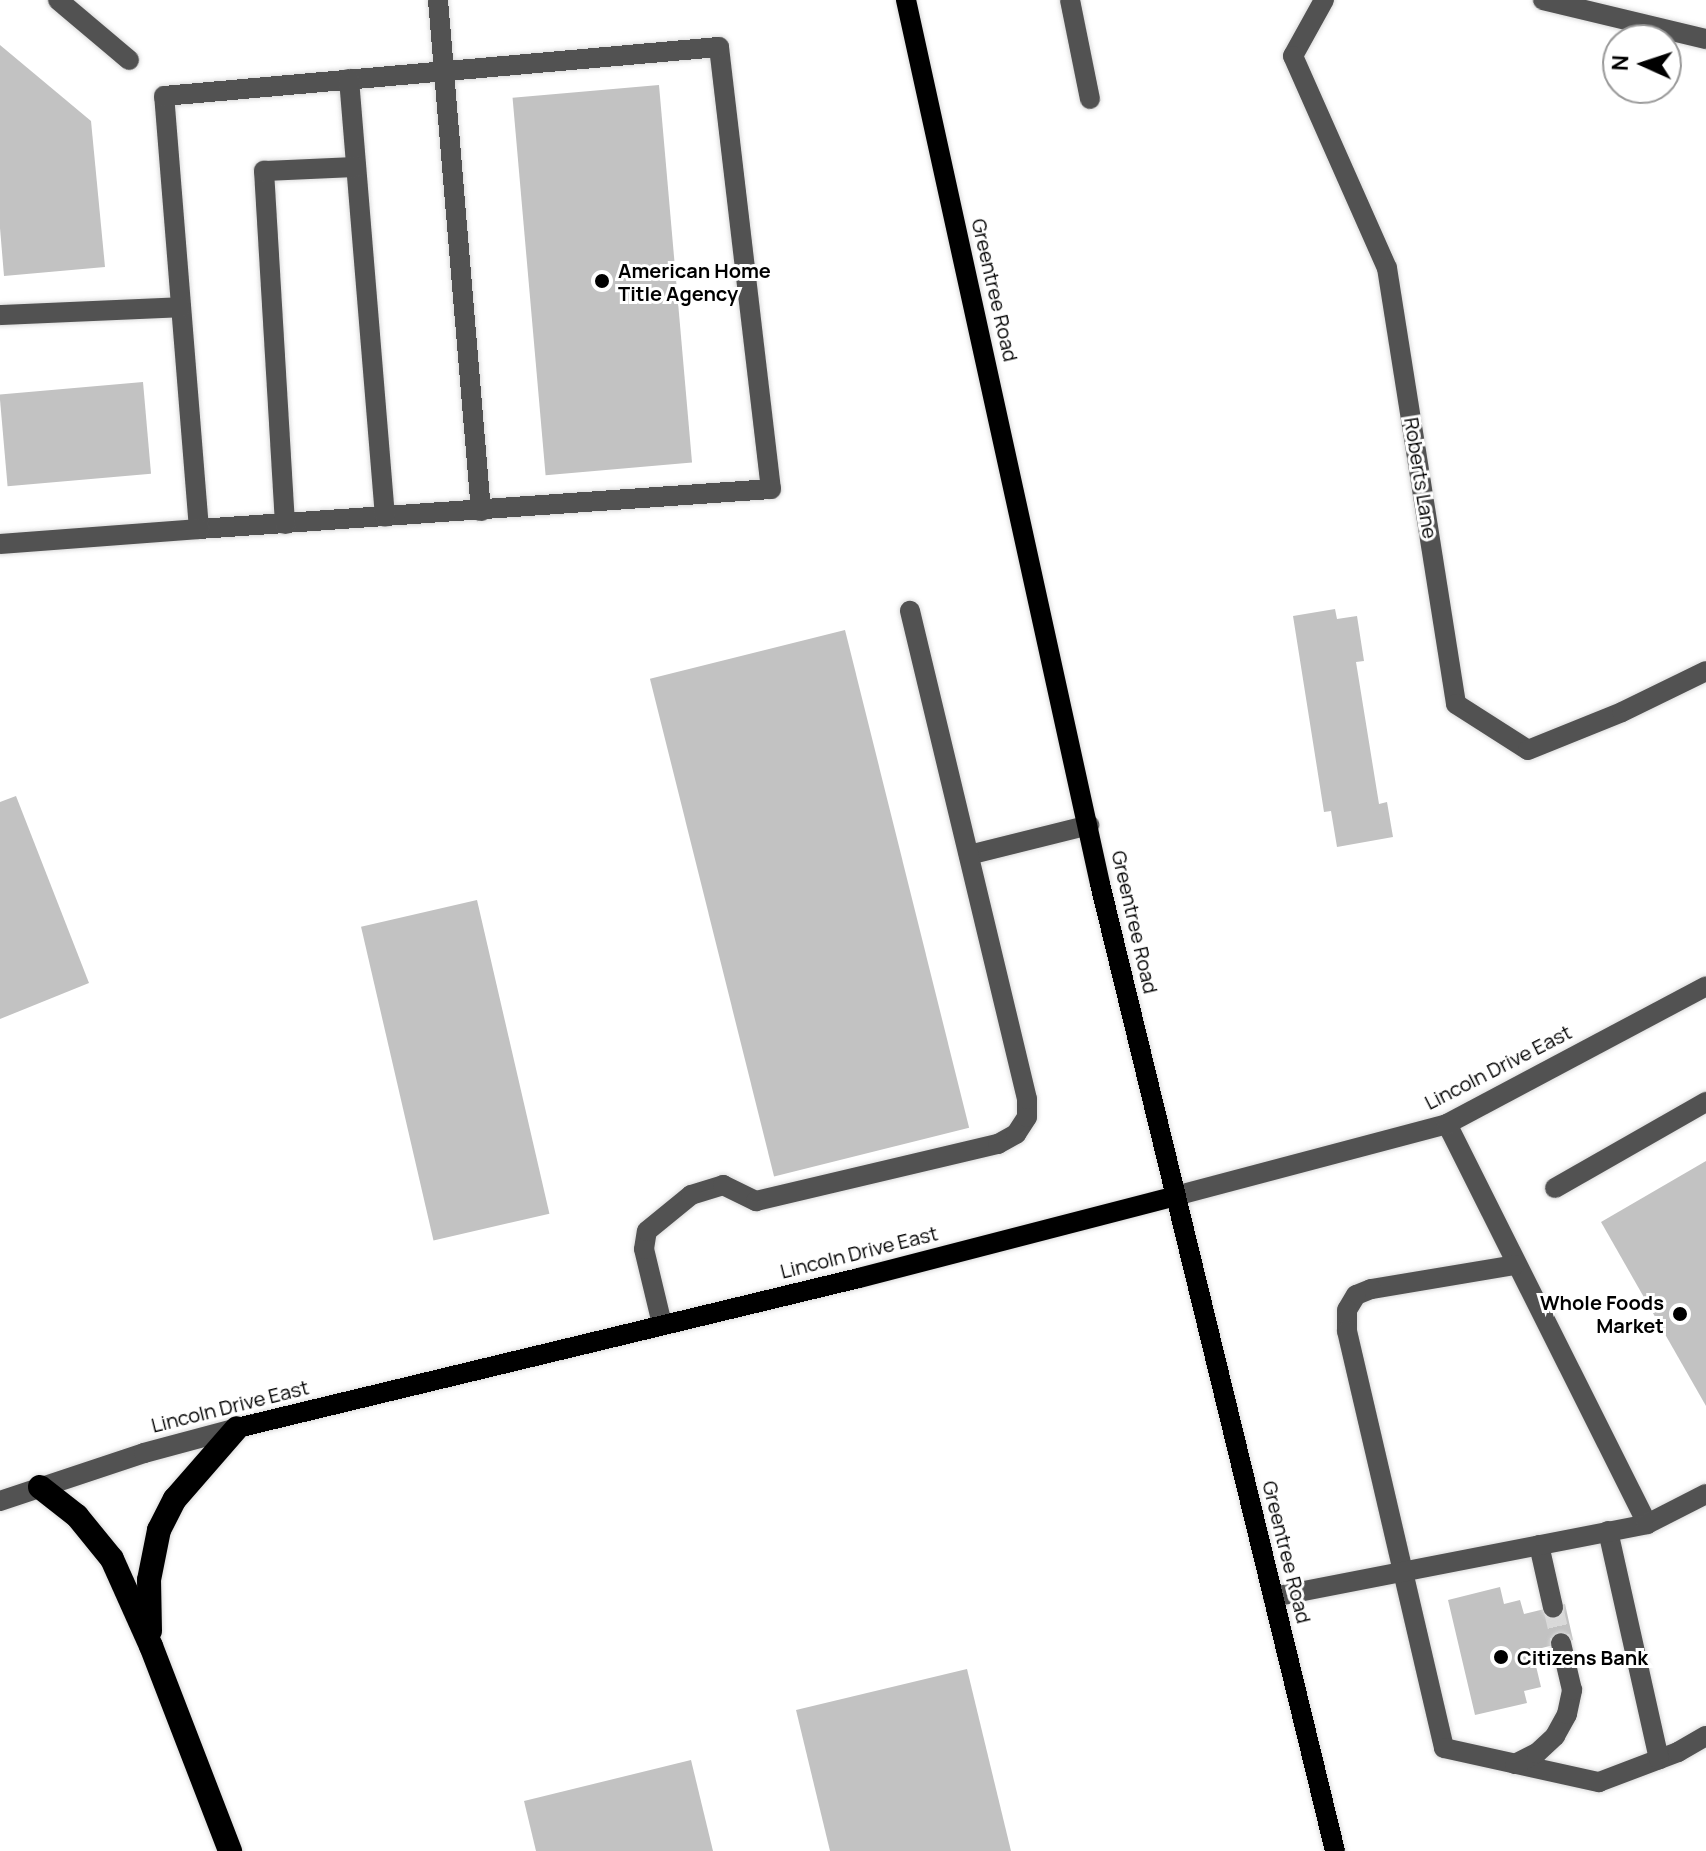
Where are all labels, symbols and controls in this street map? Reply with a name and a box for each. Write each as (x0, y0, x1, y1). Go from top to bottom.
north arrow (1602, 24, 1682, 104)
text: N (1605, 54, 1635, 72)
street label: Greentree Road (967, 216, 1023, 364)
place label: American Home Title Agency (618, 258, 771, 305)
marker: American Home Title Agency (593, 272, 611, 290)
street label: Roberts Lane (1400, 416, 1442, 540)
street label: Greentree Road (1107, 848, 1163, 996)
street label: Lincoln Drive East (1421, 1020, 1575, 1114)
street label: Lincoln Drive East (778, 1221, 940, 1283)
place label: Whole Foods Market (1540, 1290, 1664, 1337)
marker: Whole Foods Market (1671, 1305, 1689, 1323)
street label: Lincoln Drive East (149, 1375, 311, 1437)
street label: Greentree Road (1258, 1478, 1316, 1626)
place label: Citizens Bank (1517, 1645, 1648, 1669)
marker: Citizens Bank (1492, 1648, 1510, 1666)

